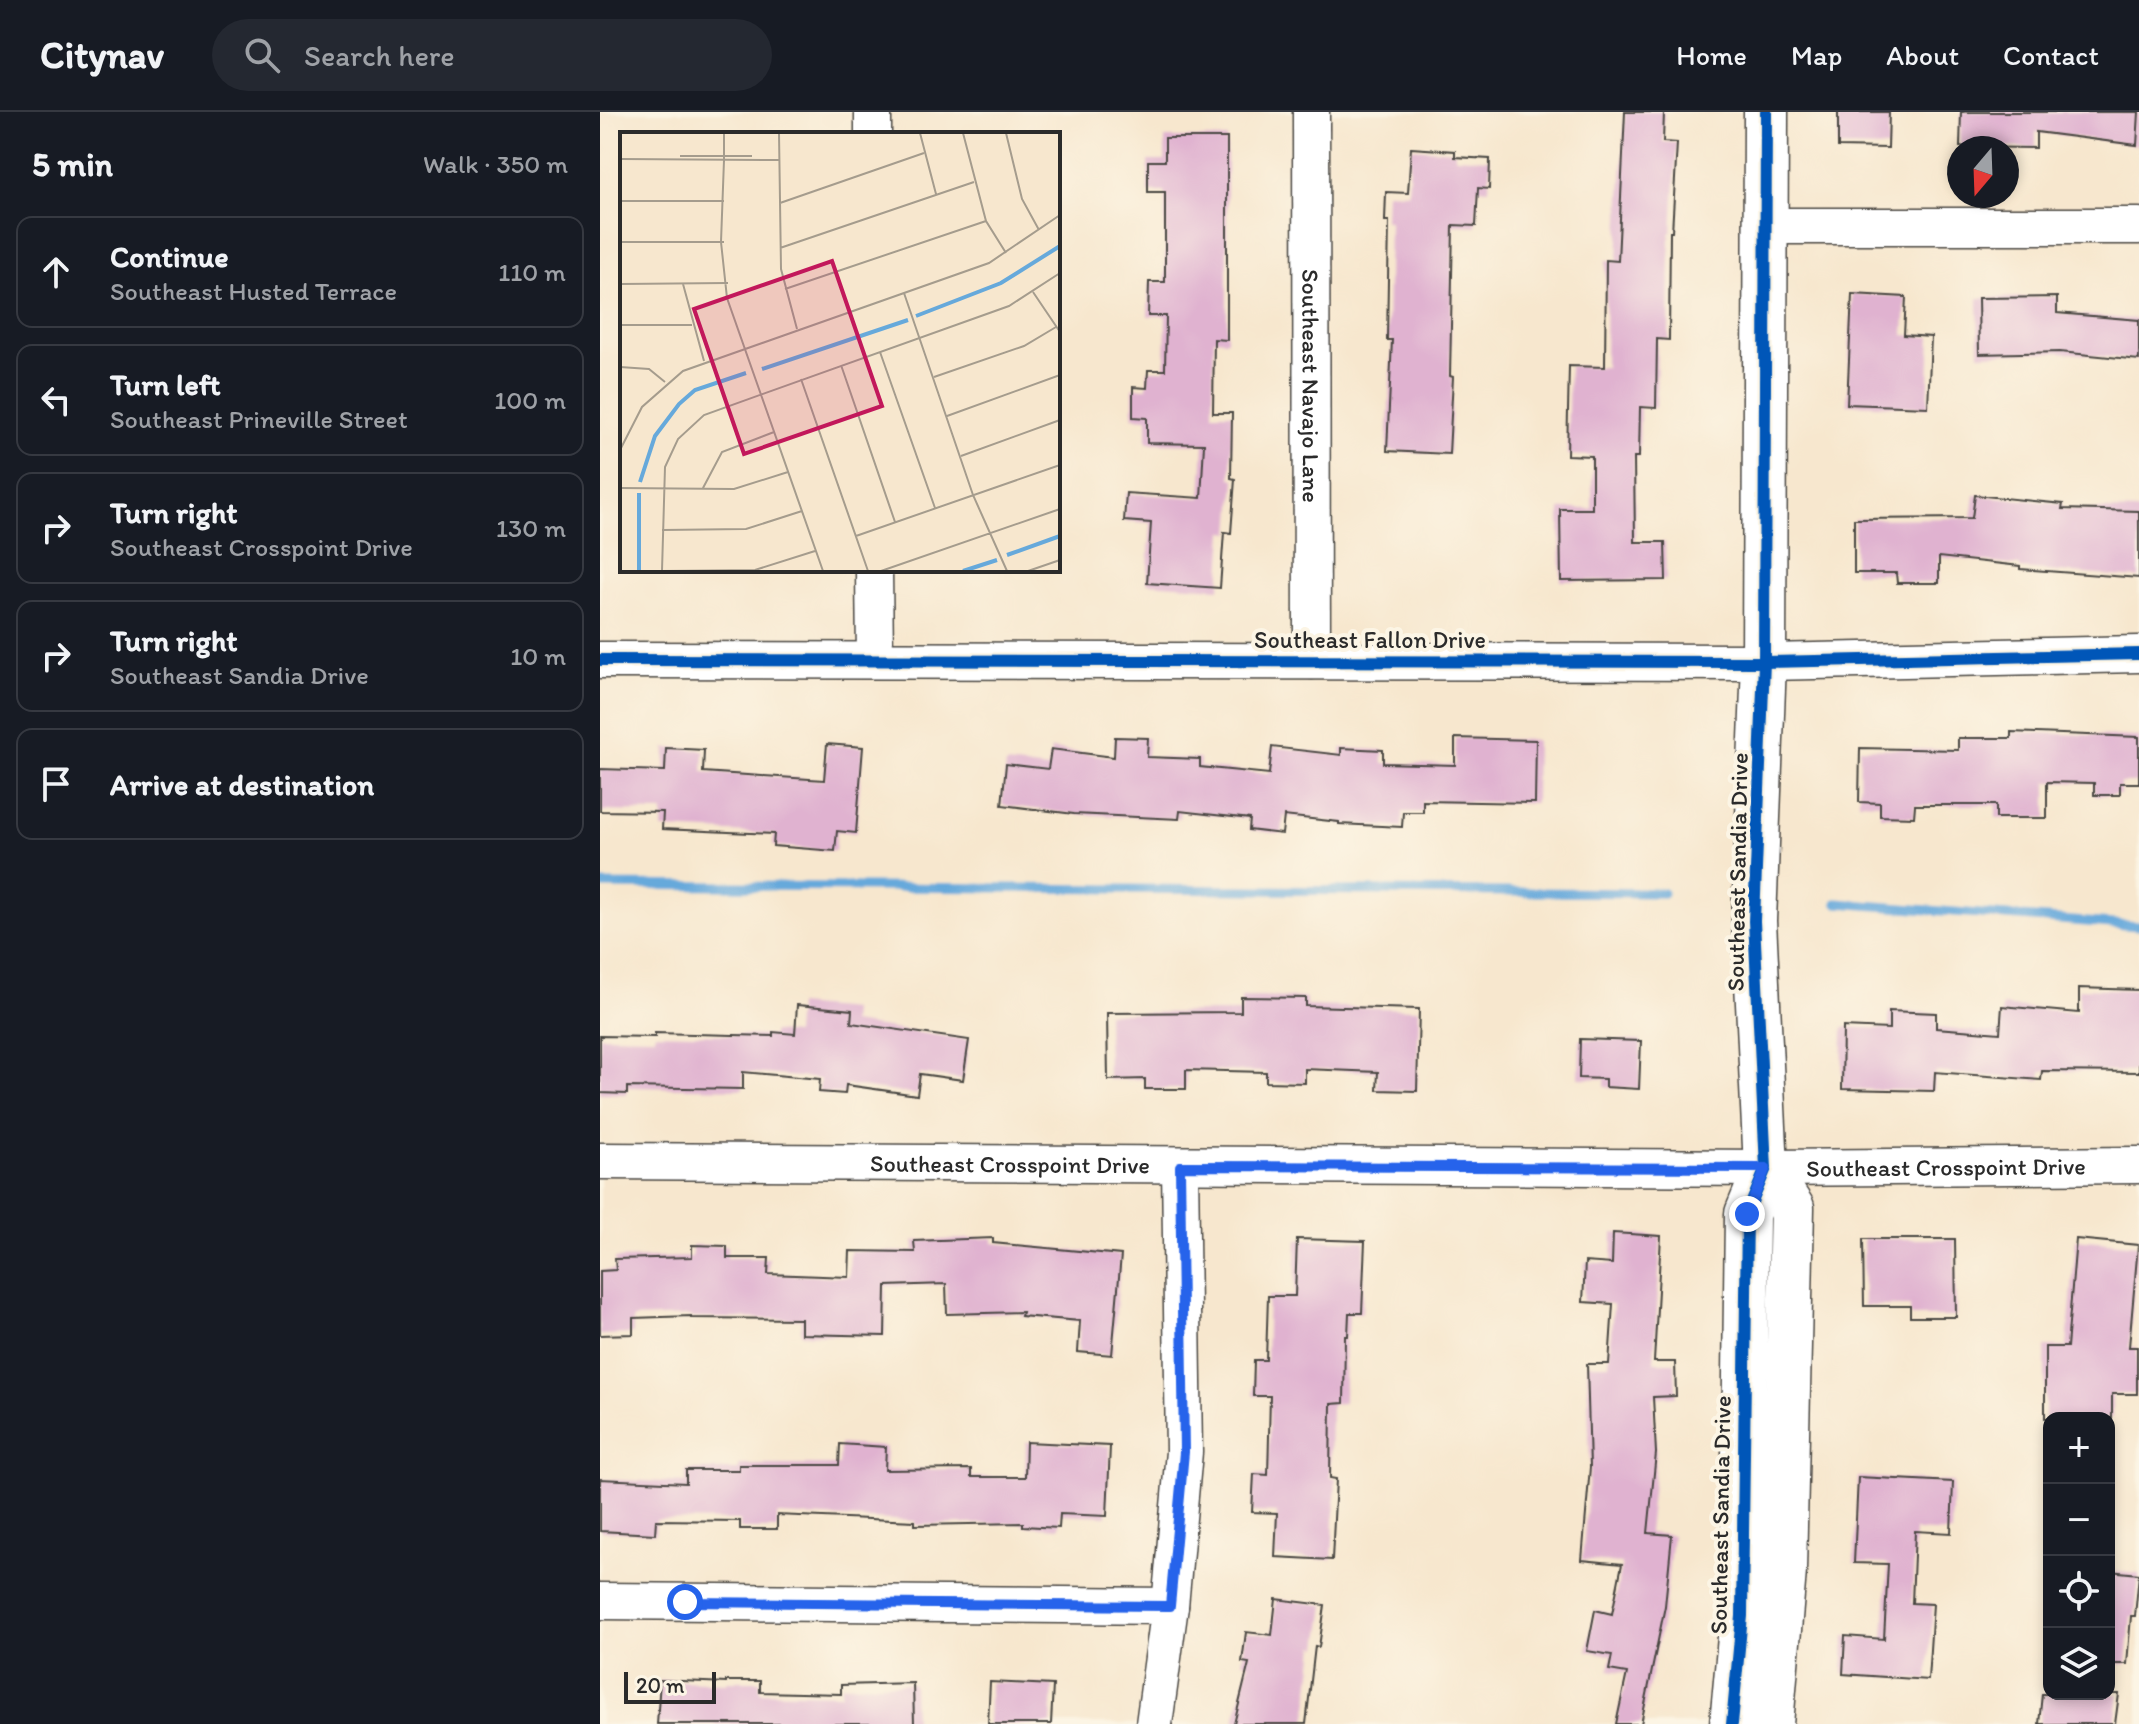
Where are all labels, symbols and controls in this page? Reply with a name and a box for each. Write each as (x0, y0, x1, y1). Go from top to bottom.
search box (212, 19, 772, 91)
text: Citynav (40, 32, 164, 78)
icon: search (240, 33, 284, 77)
text: Search here (304, 37, 455, 74)
text: Home (1676, 38, 1747, 72)
text: Map (1791, 38, 1842, 72)
text: About (1886, 38, 1959, 72)
text: Contact (2003, 38, 2099, 72)
inset map (620, 132, 1060, 572)
north arrow (1947, 136, 2019, 208)
text: 5 min (32, 144, 113, 185)
text: Walk · 350 m (423, 148, 568, 180)
text: Continue (110, 238, 229, 275)
icon: ahead (34, 250, 78, 294)
text: 110 m (498, 256, 566, 288)
street label: Southeast Navajo Lane (1297, 269, 1326, 503)
text: Southeast Husted Terrace (110, 275, 397, 307)
text: Turn left (110, 366, 221, 403)
icon: left (34, 378, 78, 422)
text: 100 m (494, 384, 566, 416)
text: Southeast Prineville Street (110, 403, 408, 435)
text: Turn right (110, 494, 238, 531)
icon: right (34, 506, 78, 550)
text: 130 m (496, 512, 566, 544)
text: Southeast Crosspoint Drive (110, 531, 413, 563)
text: Turn right (110, 622, 238, 659)
street label: Southeast Fallon Drive (1254, 625, 1486, 654)
icon: right (34, 634, 78, 678)
text: 10 m (510, 640, 566, 672)
text: Southeast Sandia Drive (110, 659, 369, 691)
street label: Southeast Sandia Drive (1720, 752, 1754, 992)
icon: arrive (34, 762, 78, 806)
text: Arrive at destination (110, 766, 374, 803)
street label: Southeast Crosspoint Drive (870, 1148, 1150, 1179)
street label: Southeast Crosspoint Drive (1806, 1151, 2086, 1182)
route end (1729, 1196, 1765, 1232)
street label: Southeast Sandia Drive (1703, 1395, 1737, 1635)
map controls (2043, 1412, 2115, 1700)
button: + (2043, 1412, 2115, 1484)
button: − (2043, 1484, 2115, 1556)
button: locate (2043, 1556, 2115, 1628)
route start (667, 1584, 703, 1620)
button: layers (2043, 1628, 2115, 1700)
scale bar (624, 1668, 716, 1704)
text: 20 m (636, 1672, 685, 1699)

